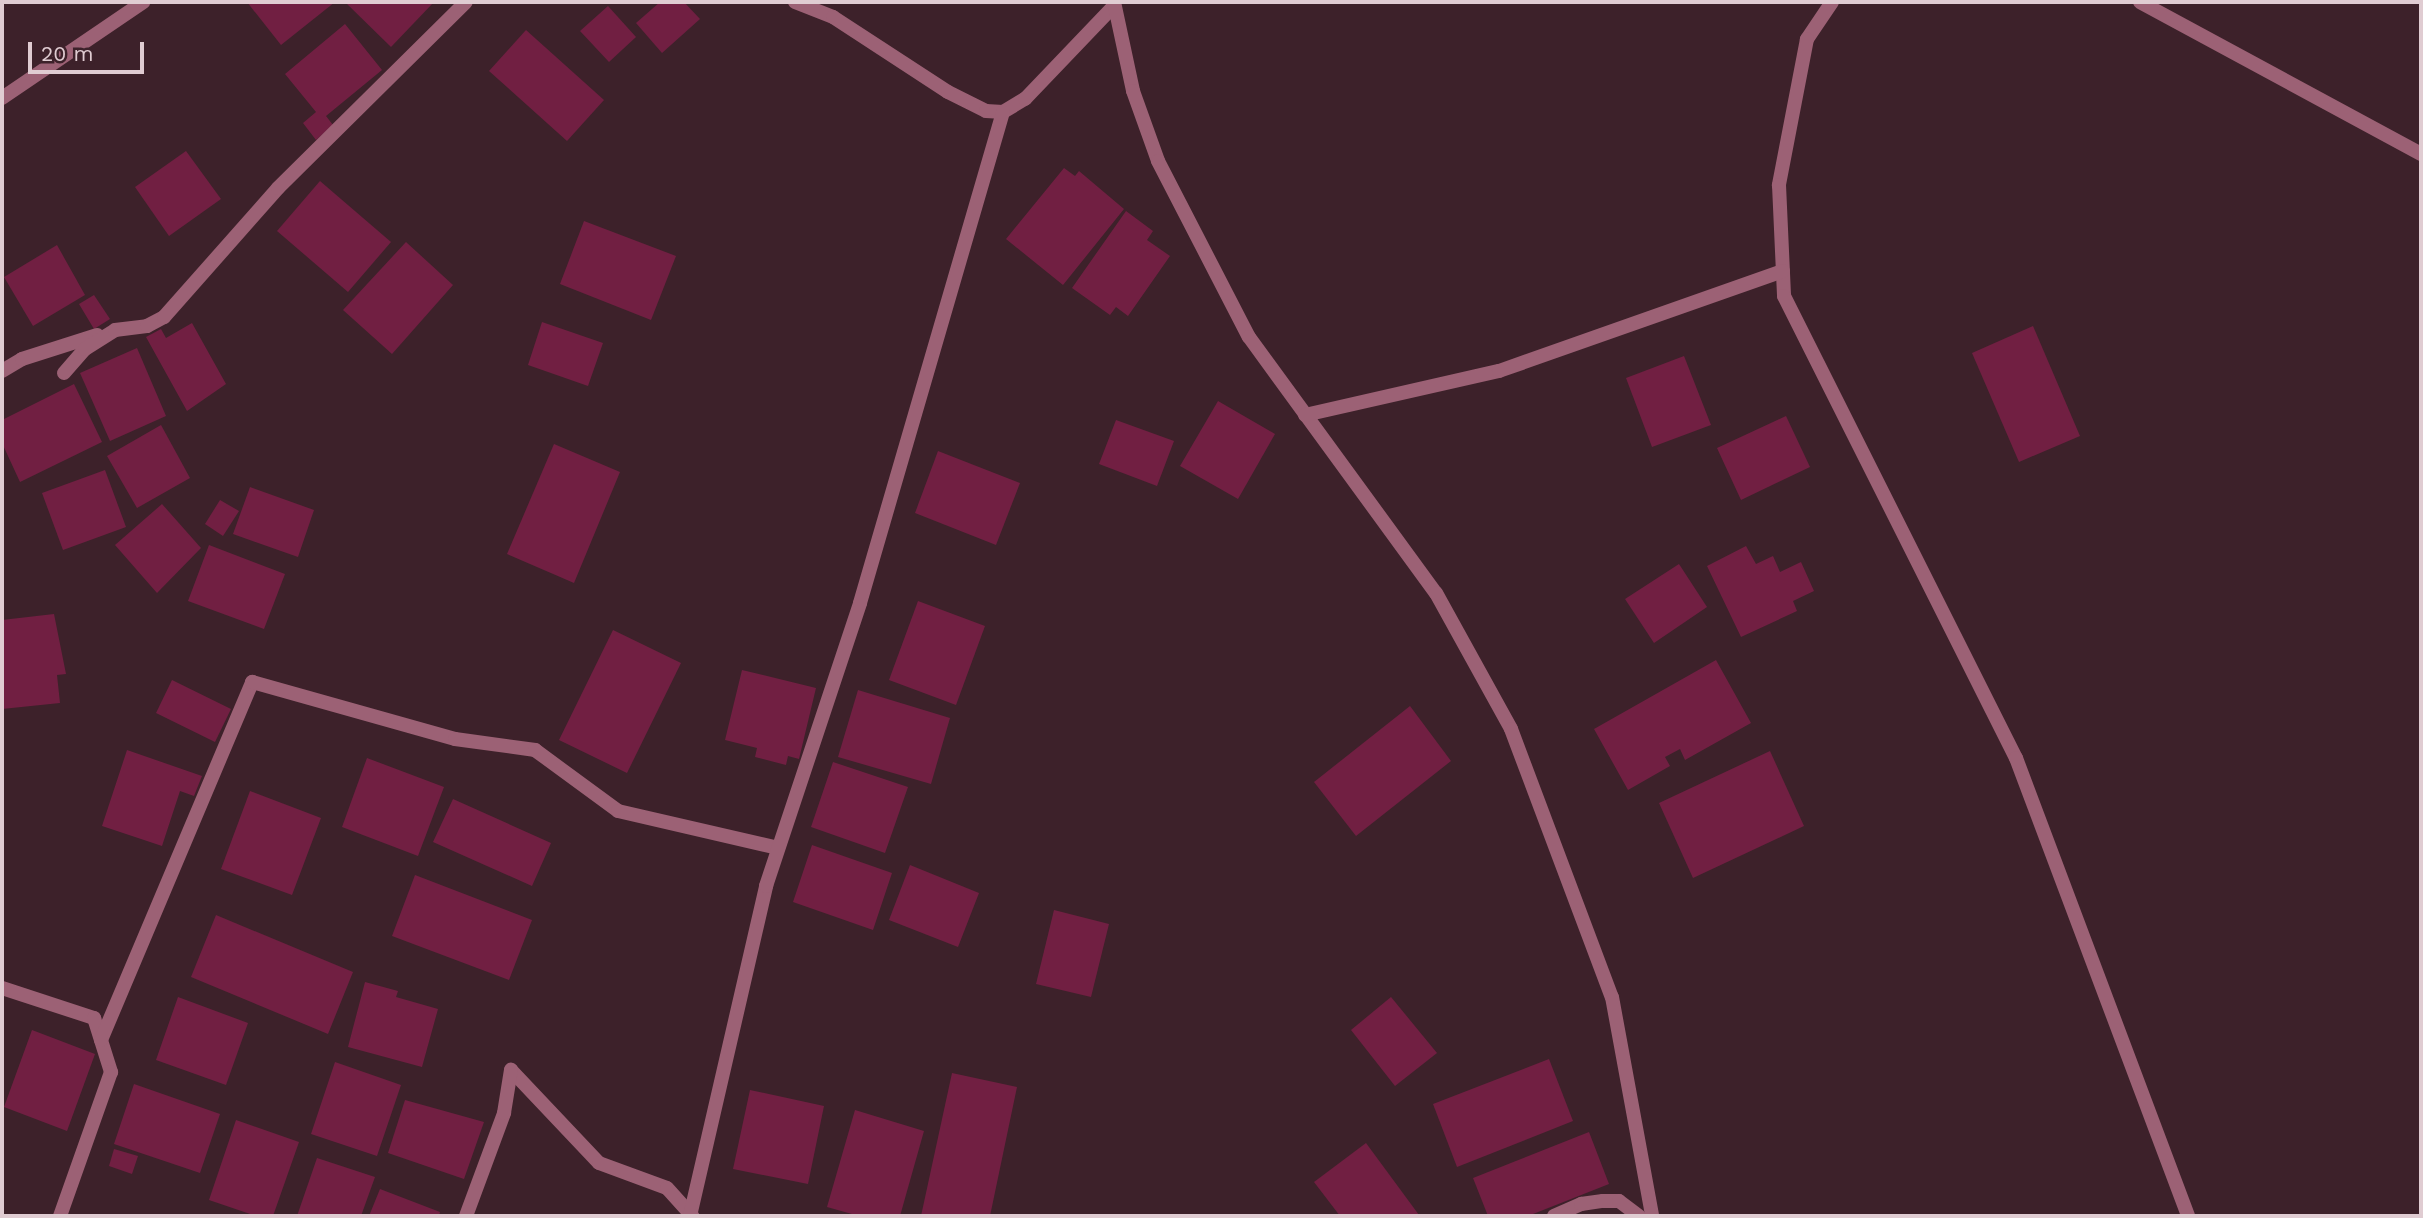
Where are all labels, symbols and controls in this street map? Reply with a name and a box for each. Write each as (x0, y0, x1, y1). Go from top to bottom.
scale bar (32, 28, 147, 72)
text: 20 m (41, 41, 93, 66)

